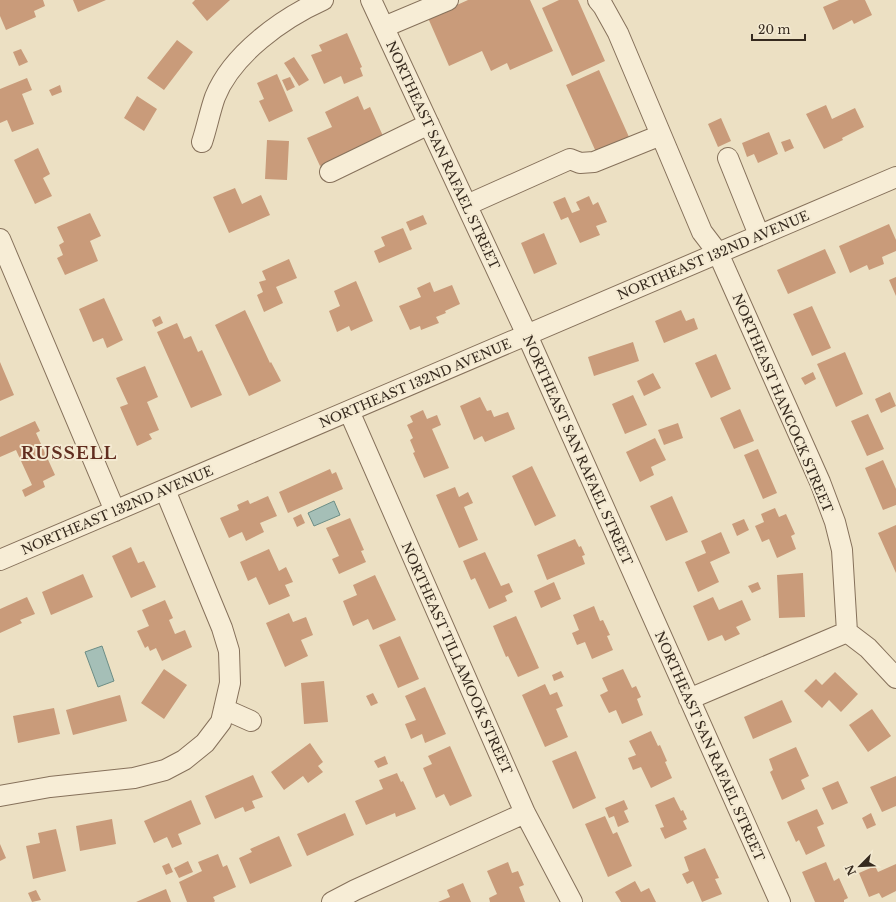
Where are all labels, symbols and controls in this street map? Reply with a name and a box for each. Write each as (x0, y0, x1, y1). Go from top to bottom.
scale bar (752, 16, 805, 42)
text: 20 m (758, 22, 790, 37)
street label: NORTHEAST SAN RAFAEL STREET (382, 38, 503, 273)
street label: NORTHEAST 132ND AVENUE (615, 207, 812, 304)
street label: NORTHEAST HANCOCK STREET (729, 291, 837, 516)
street label: NORTHEAST SAN RAFAEL STREET (519, 333, 636, 568)
street label: NORTHEAST 132ND AVENUE (317, 335, 514, 432)
district label: RUSSELL (21, 443, 117, 464)
street label: NORTHEAST 132ND AVENUE (19, 462, 216, 559)
street label: NORTHEAST TILLAMOOK STREET (397, 540, 516, 777)
street label: NORTHEAST SAN RAFAEL STREET (651, 629, 768, 864)
north arrow (840, 846, 880, 886)
text: N (842, 862, 859, 878)

